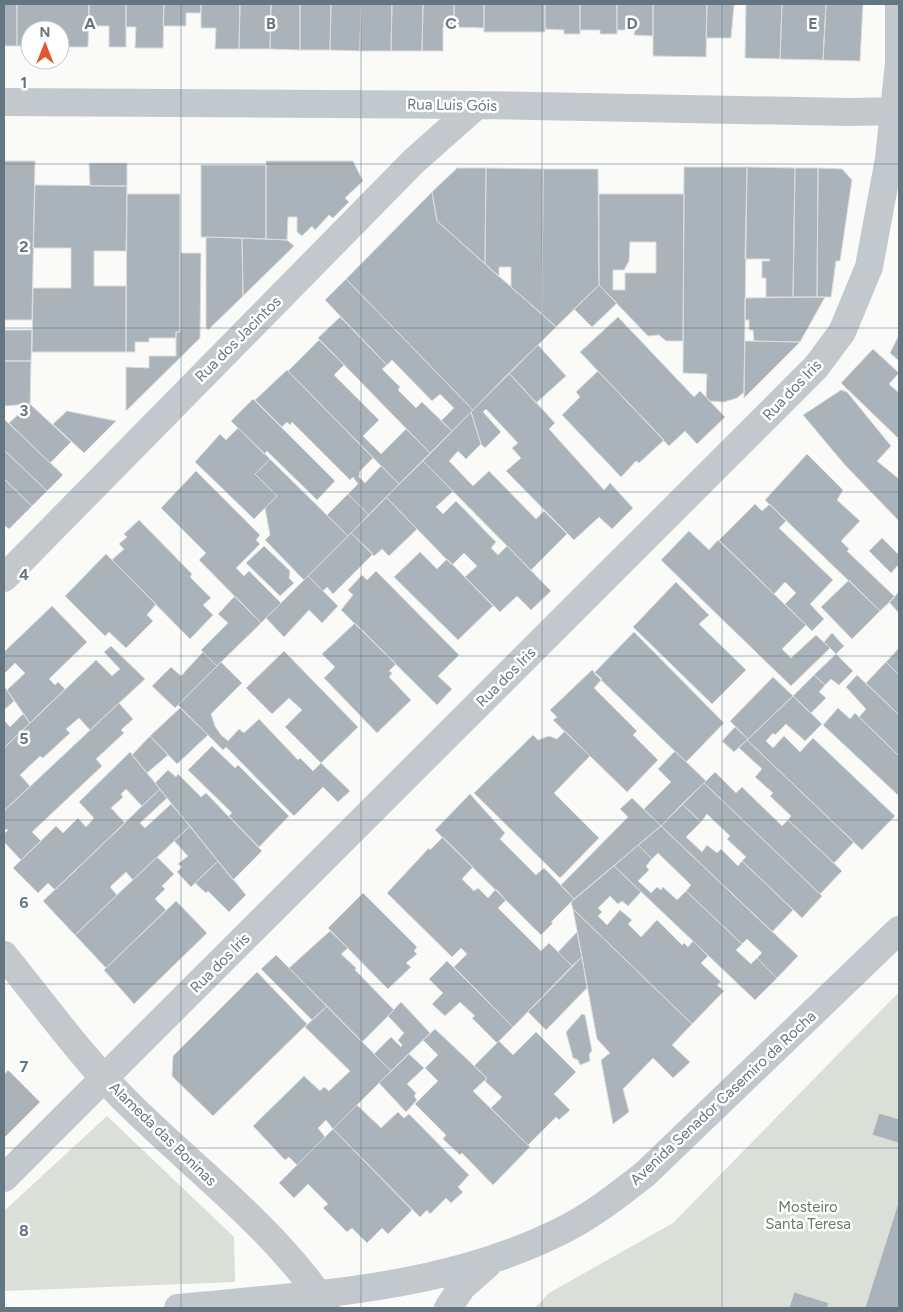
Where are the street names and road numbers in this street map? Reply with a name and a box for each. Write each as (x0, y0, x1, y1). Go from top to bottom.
street label: Rua Luis Góis (407, 95, 497, 115)
street label: Rua dos Jacintos (191, 292, 285, 386)
street label: Rua dos Iris (759, 356, 825, 424)
street label: Rua dos Iris (472, 643, 540, 711)
street label: Rua dos Iris (186, 929, 254, 997)
street label: Avenida Senador Casemiro da Rocha (626, 1007, 820, 1189)
street label: Alameda das Boninas (106, 1078, 220, 1190)

